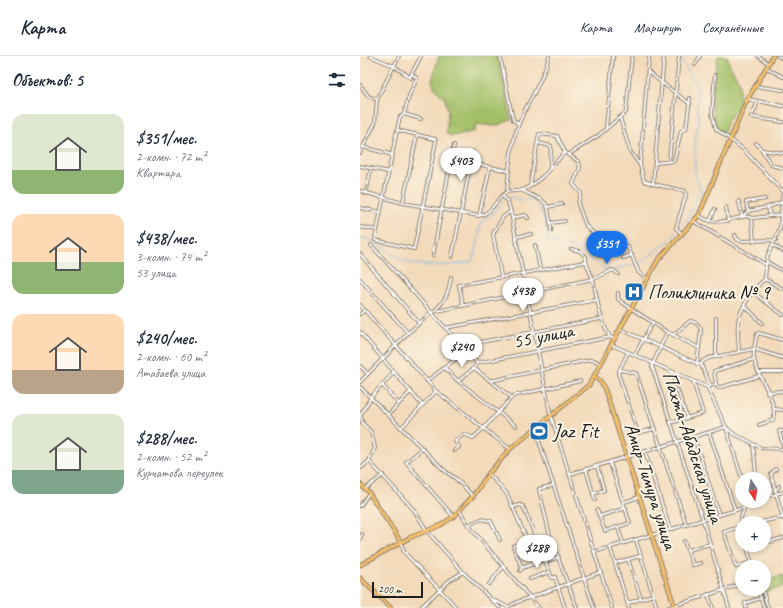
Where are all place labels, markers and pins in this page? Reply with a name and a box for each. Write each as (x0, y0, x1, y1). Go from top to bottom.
pin: $403 (437, 148, 485, 182)
pin: $351 (583, 231, 631, 265)
pin: $438 (499, 278, 547, 312)
place label: Поликлиника № 9 (648, 280, 772, 305)
hospital icon: Поликлиника № 9 (623, 281, 645, 303)
pin: $240 (438, 334, 486, 368)
place label: Jaz Fit (552, 419, 601, 444)
sports icon: Jaz Fit (528, 420, 550, 442)
pin: $288 (513, 535, 561, 569)

